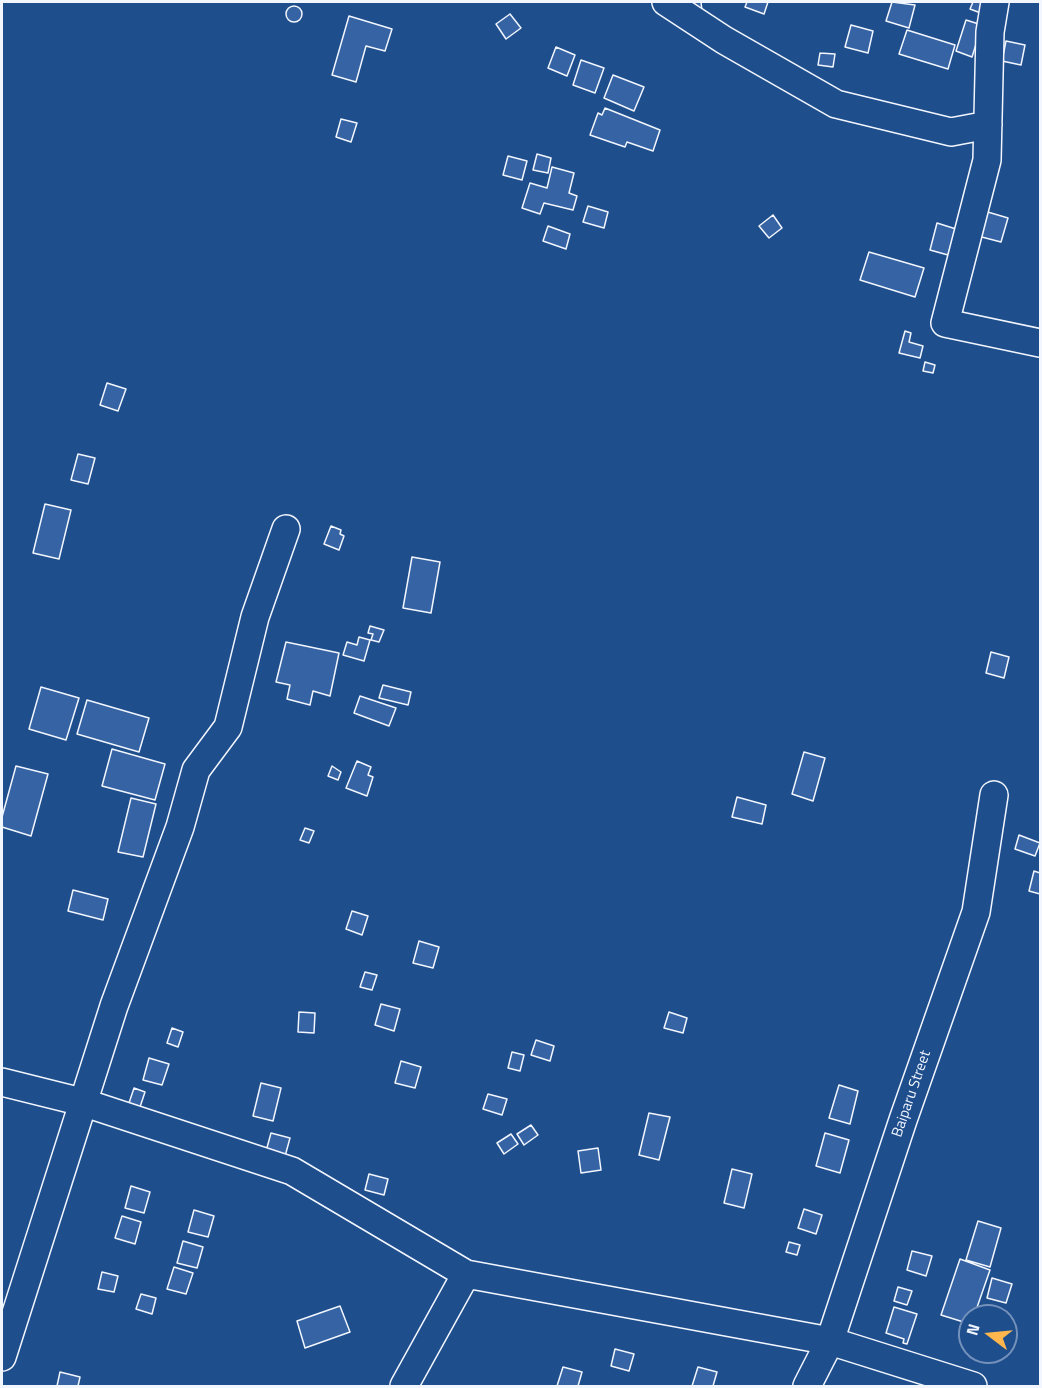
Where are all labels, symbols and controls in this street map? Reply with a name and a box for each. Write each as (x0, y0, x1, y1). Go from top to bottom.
street label: Baiparu Street (889, 1048, 935, 1140)
north arrow (958, 1304, 1018, 1364)
text: N (960, 1321, 986, 1338)

